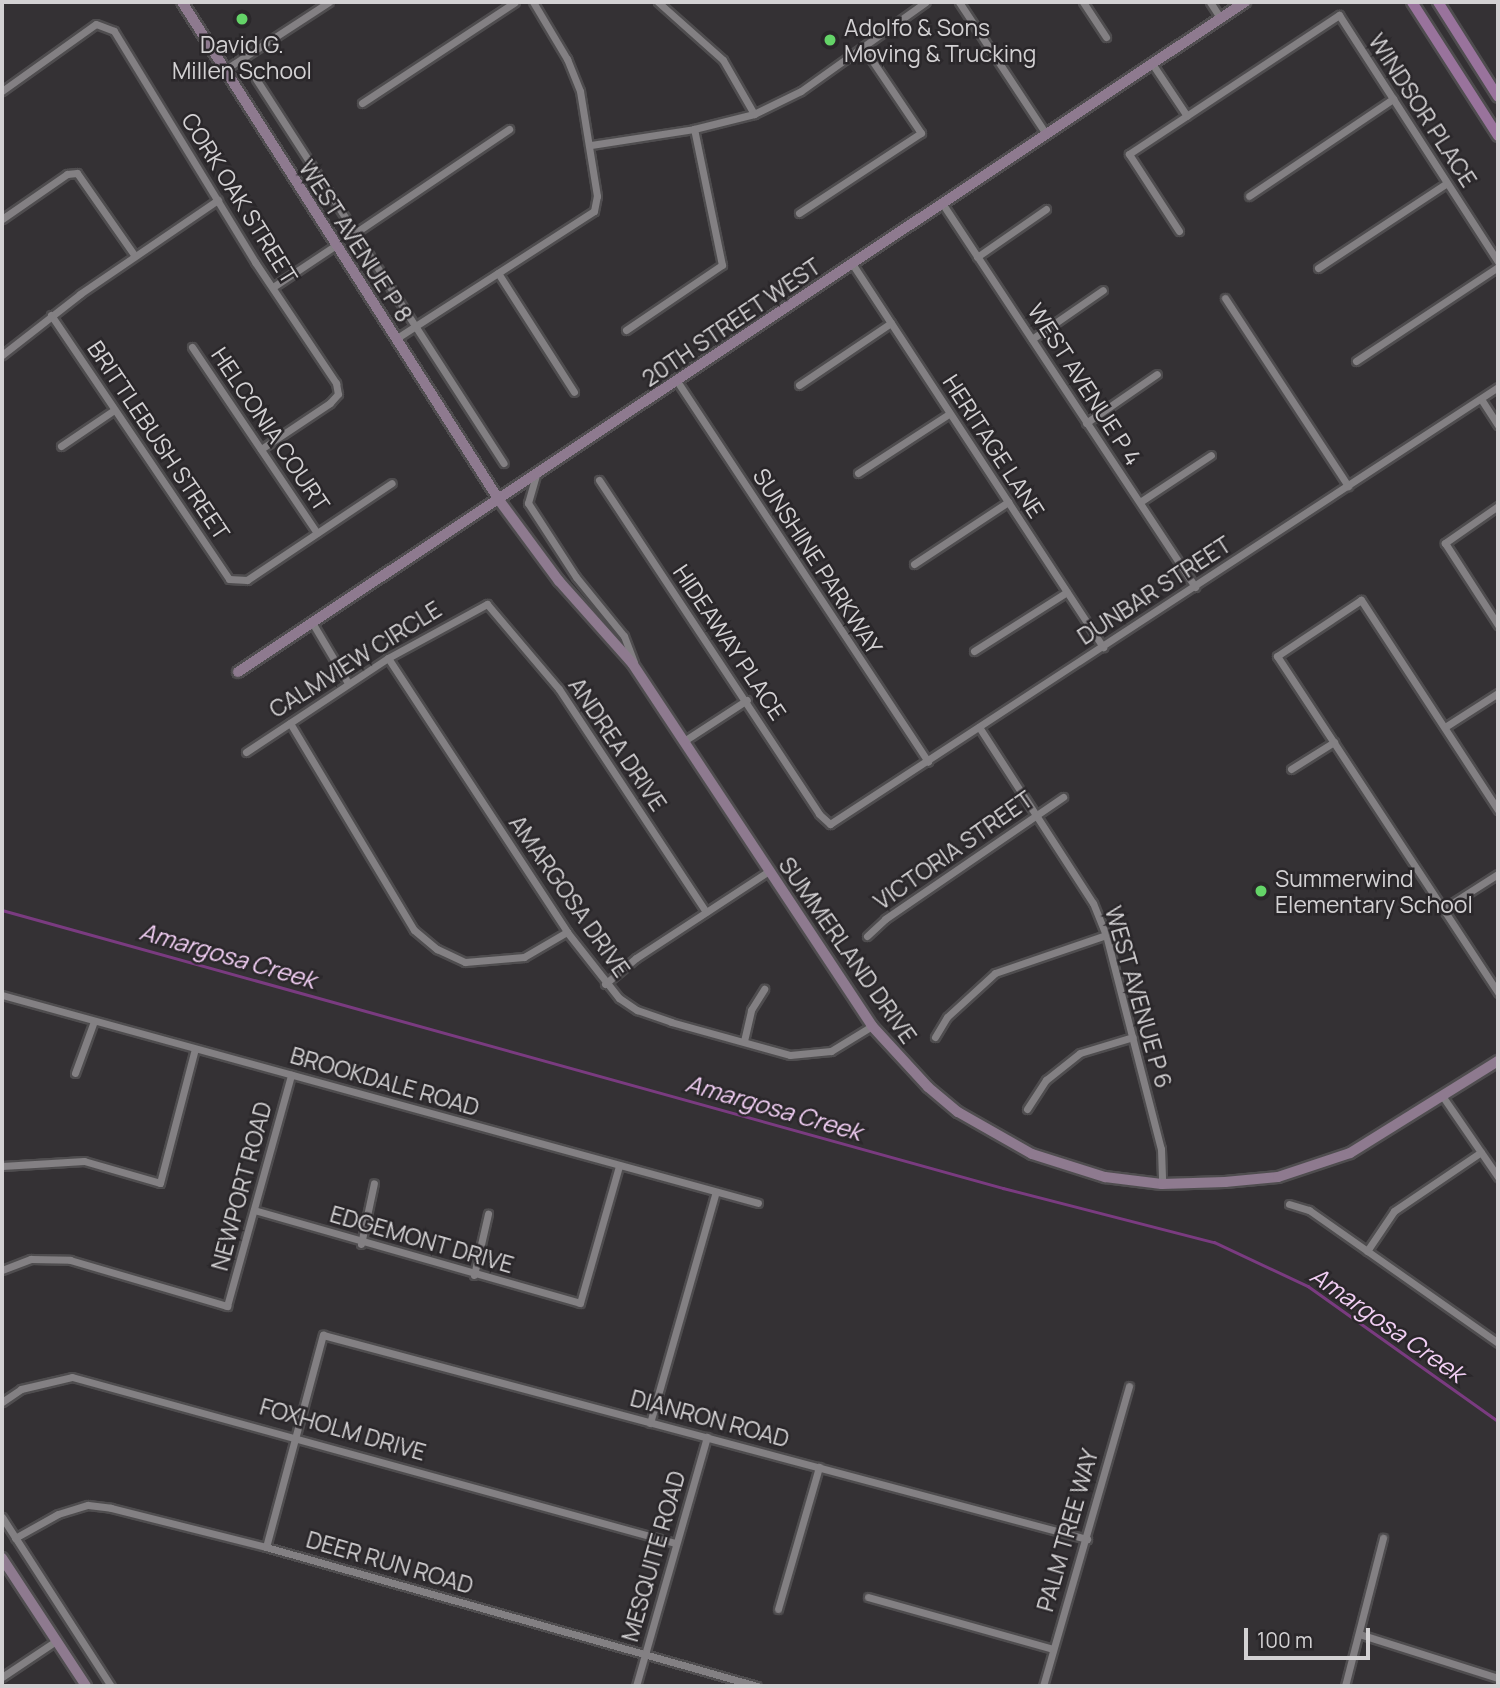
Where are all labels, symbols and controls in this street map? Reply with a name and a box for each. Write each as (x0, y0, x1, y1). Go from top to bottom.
marker: David G. Millen School (234, 11, 250, 27)
place label: Adolfo & Sons Moving & Trucking (844, 13, 1036, 67)
street label: WINDSOR PLACE (1363, 28, 1483, 192)
place label: David G. Millen School (172, 30, 312, 84)
marker: Adolfo & Sons Moving & Trucking (822, 32, 838, 48)
street label: CORK OAK STREET (176, 107, 304, 289)
street label: WEST AVENUE P 8 (293, 155, 419, 327)
street label: 20TH STREET WEST (636, 252, 826, 392)
street label: WEST AVENUE P 4 (1022, 298, 1148, 470)
street label: BRITTLEBUSH STREET (82, 335, 236, 545)
street label: HELCONIA COURT (206, 342, 336, 516)
street label: HERITAGE LANE (937, 369, 1051, 523)
street label: SUNSHINE PARKWAY (748, 463, 888, 659)
street label: DUNBAR STREET (1072, 530, 1236, 650)
street label: HIDEAWAY PLACE (668, 559, 792, 725)
street label: CALMVIEW CIRCLE (264, 595, 446, 723)
street label: ANDREA DRIVE (563, 672, 673, 816)
street label: VICTORIA STREET (868, 785, 1038, 915)
street label: AMARGOSA DRIVE (504, 810, 636, 982)
street label: SUMMERLAND DRIVE (773, 852, 923, 1048)
place label: Summerwind Elementary School (1275, 864, 1473, 918)
marker: Summerwind Elementary School (1253, 883, 1269, 899)
street label: WEST AVENUE P 6 (1100, 902, 1178, 1092)
water label: Amargosa Creek (137, 916, 319, 994)
street label: BROOKDALE ROAD (287, 1041, 483, 1121)
water label: Amargosa Creek (683, 1068, 865, 1146)
street label: NEWPORT ROAD (205, 1098, 277, 1274)
street label: EDGEMONT DRIVE (327, 1200, 517, 1278)
water label: Amargosa Creek (1305, 1260, 1471, 1388)
street label: DIANRON ROAD (628, 1384, 792, 1452)
street label: FOXHOLM DRIVE (257, 1392, 429, 1466)
street label: PALM TREE WAY (1031, 1445, 1103, 1615)
street label: MESQUITE ROAD (615, 1467, 691, 1645)
street label: DEER RUN ROAD (303, 1525, 477, 1599)
scale bar (1248, 1614, 1374, 1658)
text: 100 m (1257, 1626, 1313, 1654)

